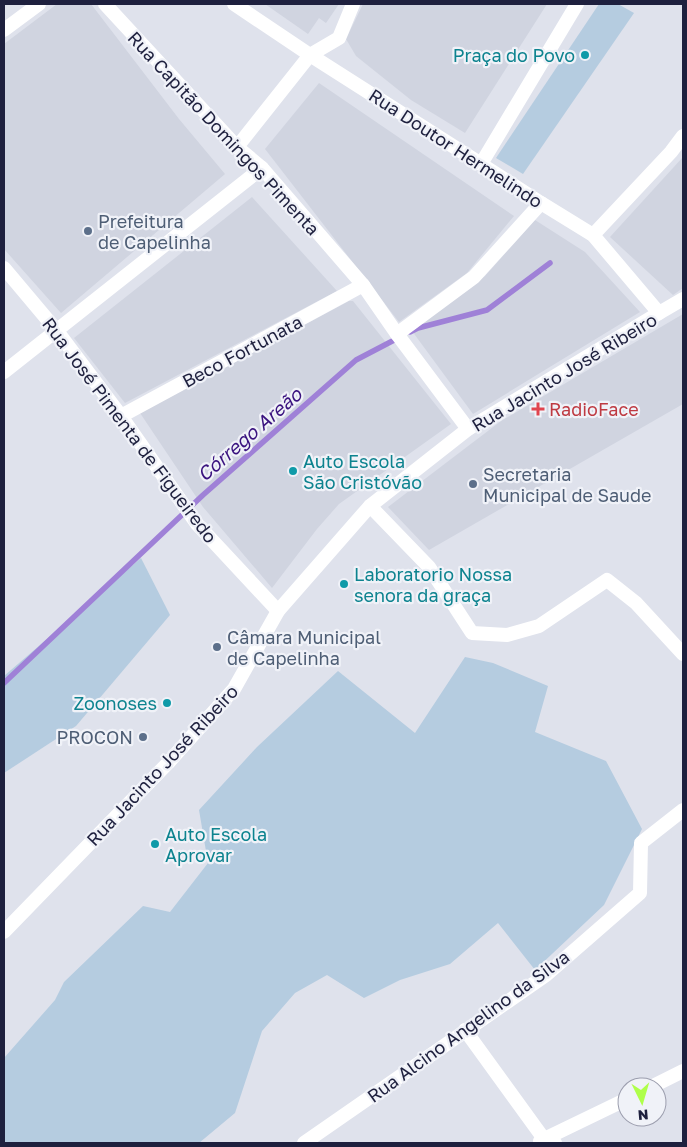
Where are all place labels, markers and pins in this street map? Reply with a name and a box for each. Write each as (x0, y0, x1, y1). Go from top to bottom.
place label: Praça do Povo (453, 44, 575, 66)
marker: Praça do Povo (579, 49, 591, 61)
place label: Prefeitura de Capelinha (98, 210, 211, 253)
marker: Prefeitura de Capelinha (82, 225, 94, 237)
place label: RadioFace (549, 398, 639, 420)
marker: RadioFace (531, 402, 545, 416)
place label: Auto Escola São Cristóvão (303, 450, 422, 493)
place label: Secretaria Municipal de Saude (483, 463, 652, 506)
marker: Auto Escola São Cristóvão (287, 465, 299, 477)
marker: Secretaria Municipal de Saude (467, 478, 479, 490)
place label: Laboratorio Nossa senora da graça (354, 563, 512, 606)
marker: Laboratorio Nossa senora da graça (338, 578, 350, 590)
place label: Câmara Municipal de Capelinha (227, 626, 381, 669)
marker: Câmara Municipal de Capelinha (211, 641, 223, 653)
place label: Zoonoses (74, 692, 157, 714)
marker: Zoonoses (161, 697, 173, 709)
place label: PROCON (56, 726, 133, 748)
marker: PROCON (137, 731, 149, 743)
place label: Auto Escola Aprovar (165, 823, 267, 866)
marker: Auto Escola Aprovar (149, 838, 161, 850)

